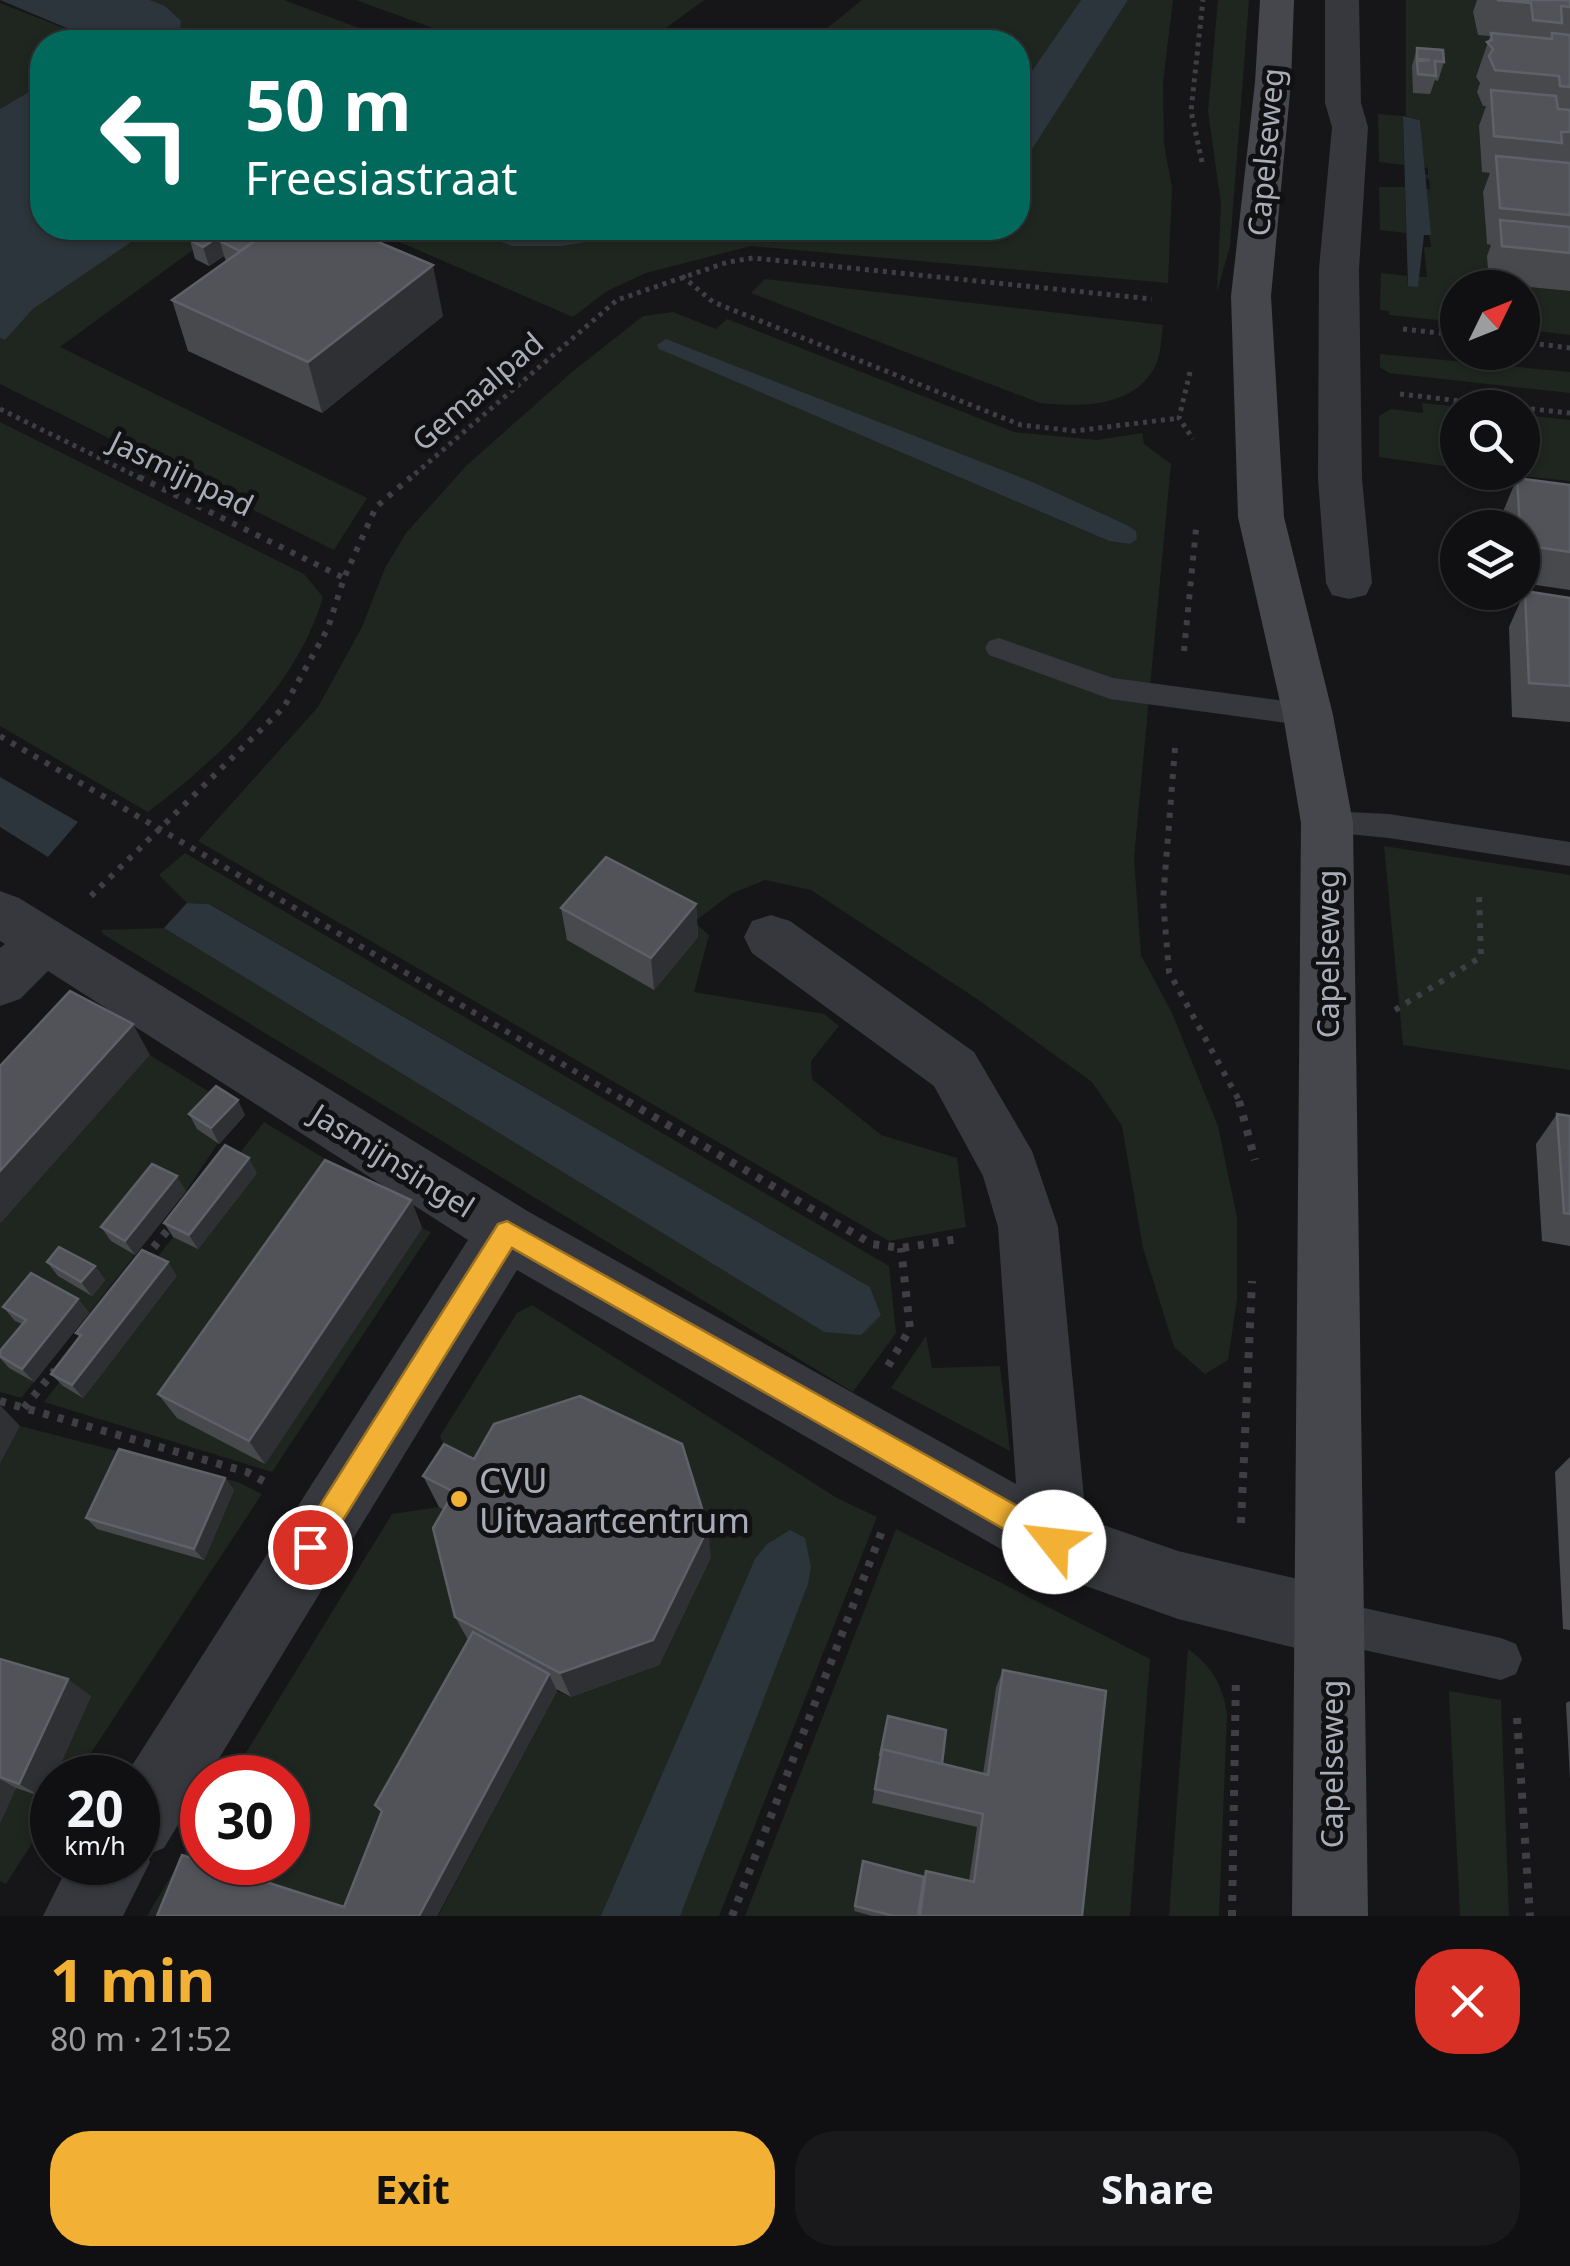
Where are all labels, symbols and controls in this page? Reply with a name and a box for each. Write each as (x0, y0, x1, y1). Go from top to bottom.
text: 50 m (245, 56, 412, 152)
street label: Capelseweg (1237, 66, 1293, 238)
icon: left (80, 70, 210, 200)
text: Freesiastraat (245, 147, 517, 208)
north arrow (1440, 270, 1540, 370)
map controls (1440, 270, 1540, 610)
street label: Gemaalpad (402, 322, 552, 460)
button: search (1440, 390, 1540, 490)
street label: Jasmijnpad (101, 419, 261, 525)
button: layers (1440, 510, 1540, 610)
street label: Capelseweg (1307, 870, 1348, 1038)
street label: Jasmijnsingel (301, 1092, 482, 1226)
place label: CVU Uitvaartcentrum (479, 1456, 750, 1543)
marker: CVU Uitvaartcentrum (448, 1488, 470, 1510)
position arrow (1002, 1490, 1106, 1594)
pin (268, 1505, 353, 1590)
icon: arrive (283, 1520, 338, 1575)
street label: Capelseweg (1311, 1680, 1352, 1848)
speed limit sign: 30 (180, 1755, 310, 1885)
text: 20 (66, 1774, 124, 1842)
text: km/h (64, 1828, 126, 1862)
text: 1 min (50, 1938, 215, 2020)
button: close (1415, 1949, 1520, 2054)
text: 80 m · 21:52 (50, 2017, 232, 2060)
button: Exit (50, 2131, 775, 2246)
button: Share (795, 2131, 1520, 2246)

